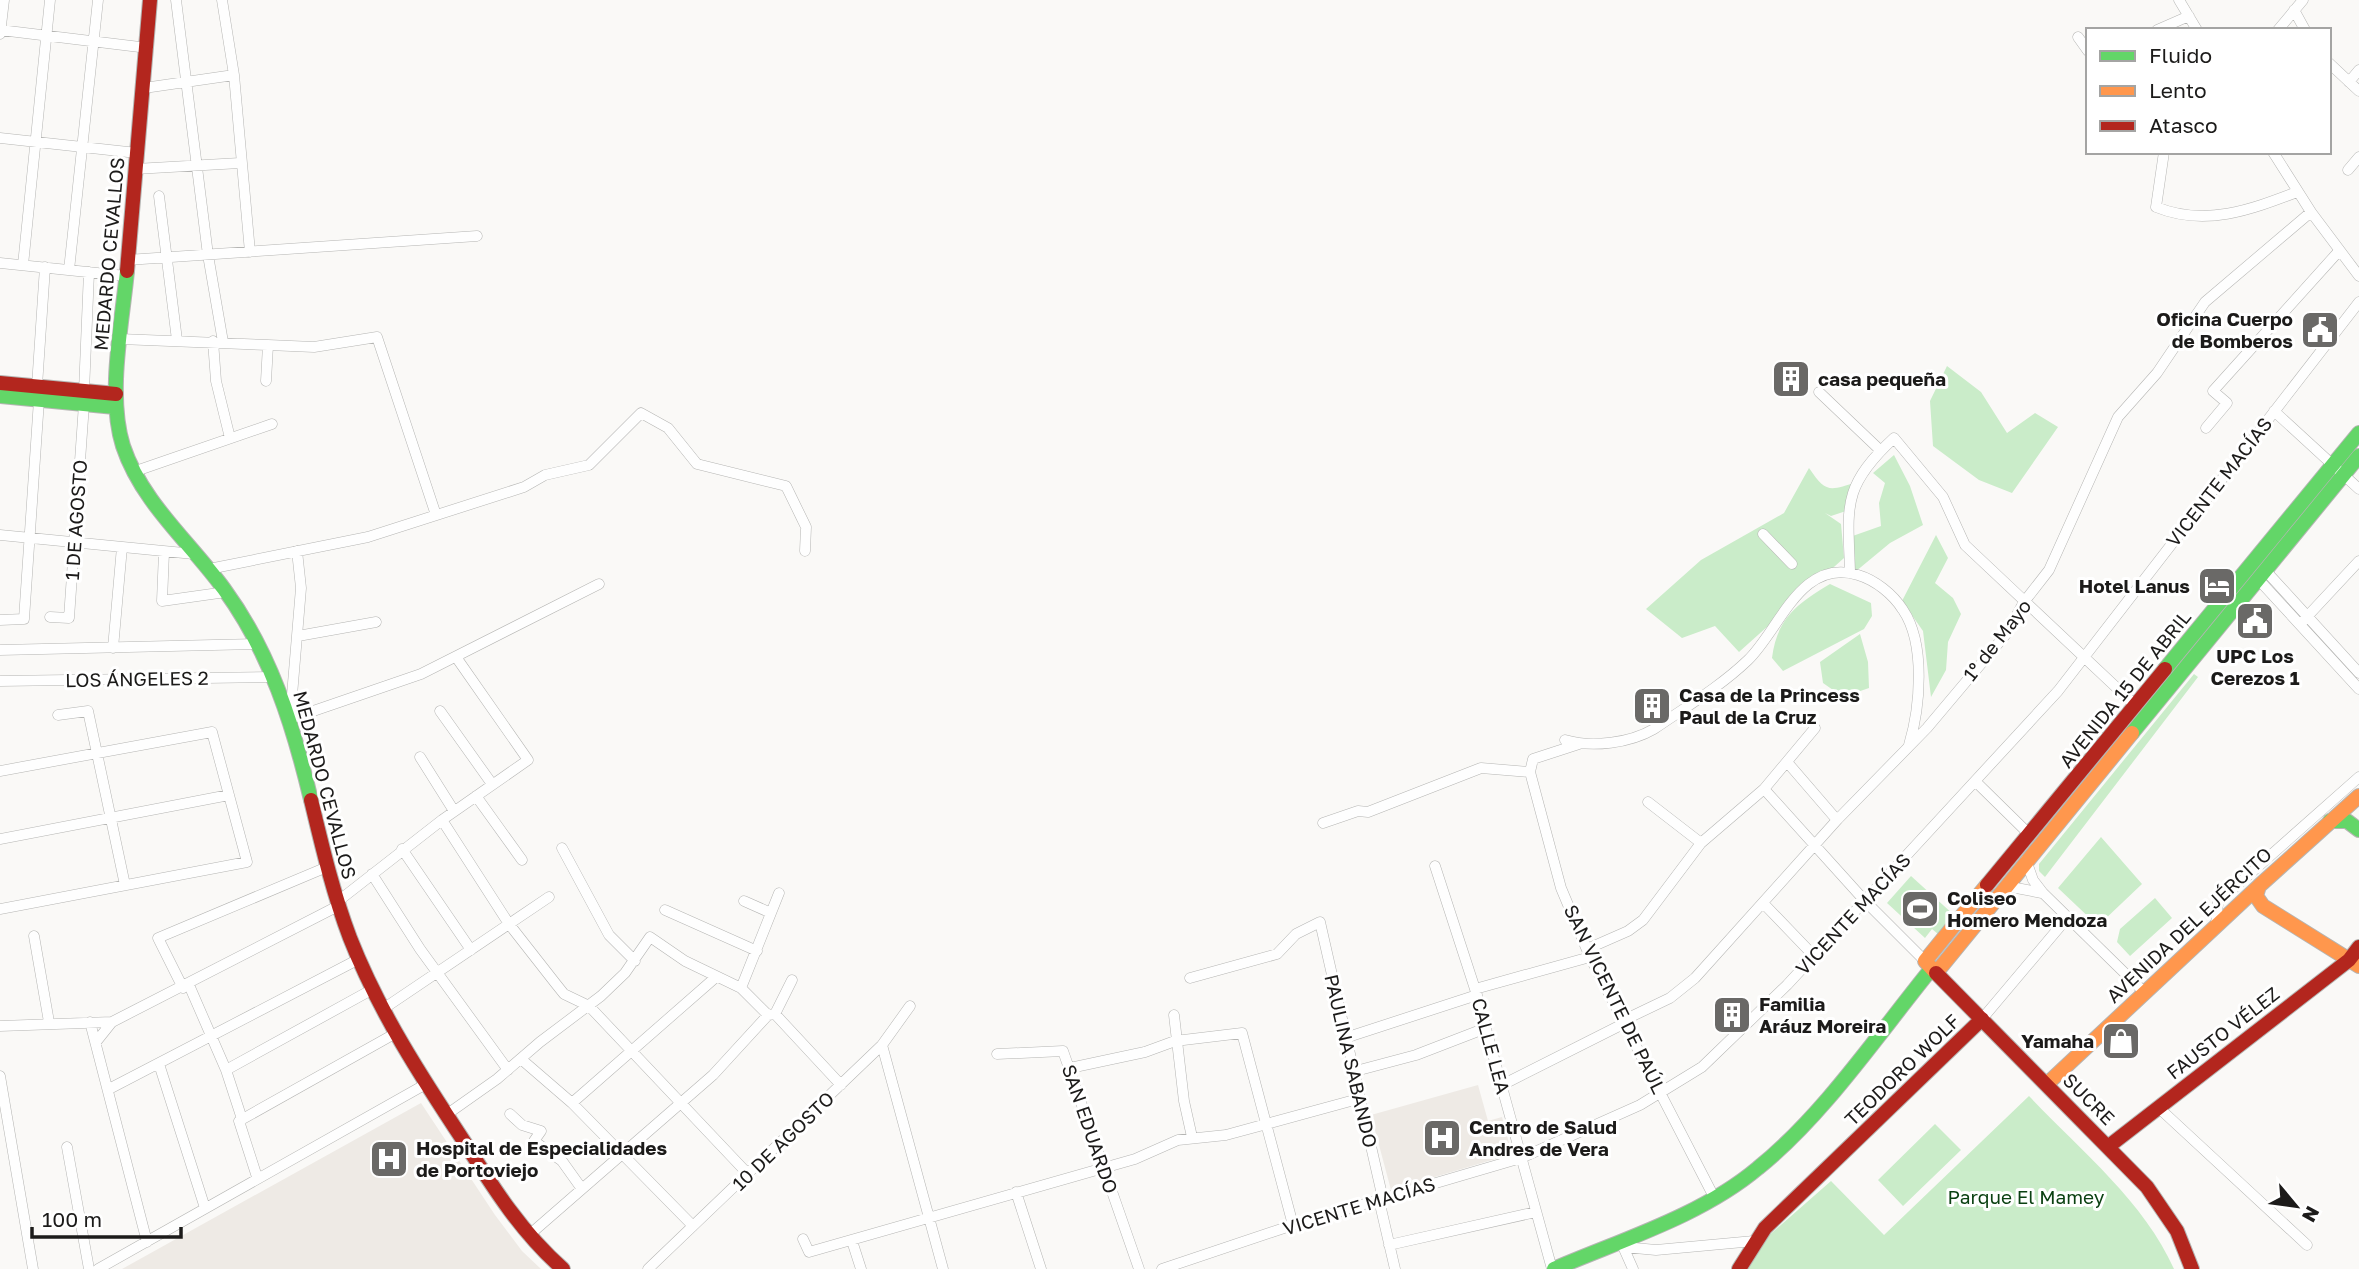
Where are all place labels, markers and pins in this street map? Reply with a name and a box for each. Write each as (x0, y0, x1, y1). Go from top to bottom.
place label: Oficina Cuerpo de Bomberos (2156, 307, 2293, 352)
public building icon: Oficina Cuerpo de Bomberos (2299, 309, 2341, 351)
building icon: casa pequeña (1770, 358, 1812, 400)
place label: casa pequeña (1818, 367, 1946, 390)
hotel icon: Hotel Lanus (2196, 565, 2238, 607)
place label: Hotel Lanus (2079, 574, 2190, 597)
public building icon: UPC Los Cerezos 1 (2234, 600, 2276, 642)
place label: UPC Los Cerezos 1 (2210, 644, 2300, 689)
place label: Casa de la Princess Paul de la Cruz (1679, 683, 1860, 728)
building icon: Casa de la Princess Paul de la Cruz (1631, 685, 1673, 727)
place label: Coliseo Homero Mendoza (1947, 886, 2107, 931)
sports icon: Coliseo Homero Mendoza (1899, 888, 1941, 930)
place label: Familia Aráuz Moreira (1759, 992, 1886, 1037)
building icon: Familia Aráuz Moreira (1711, 994, 1753, 1036)
shop icon: Yamaha (2100, 1020, 2142, 1062)
place label: Yamaha (2021, 1029, 2094, 1052)
place label: Centro de Salud Andres de Vera (1469, 1115, 1617, 1160)
hospital icon: Centro de Salud Andres de Vera (1421, 1117, 1463, 1159)
place label: Hospital de Especialidades de Portoviejo (416, 1136, 667, 1181)
hospital icon: Hospital de Especialidades de Portoviejo (368, 1138, 410, 1180)

